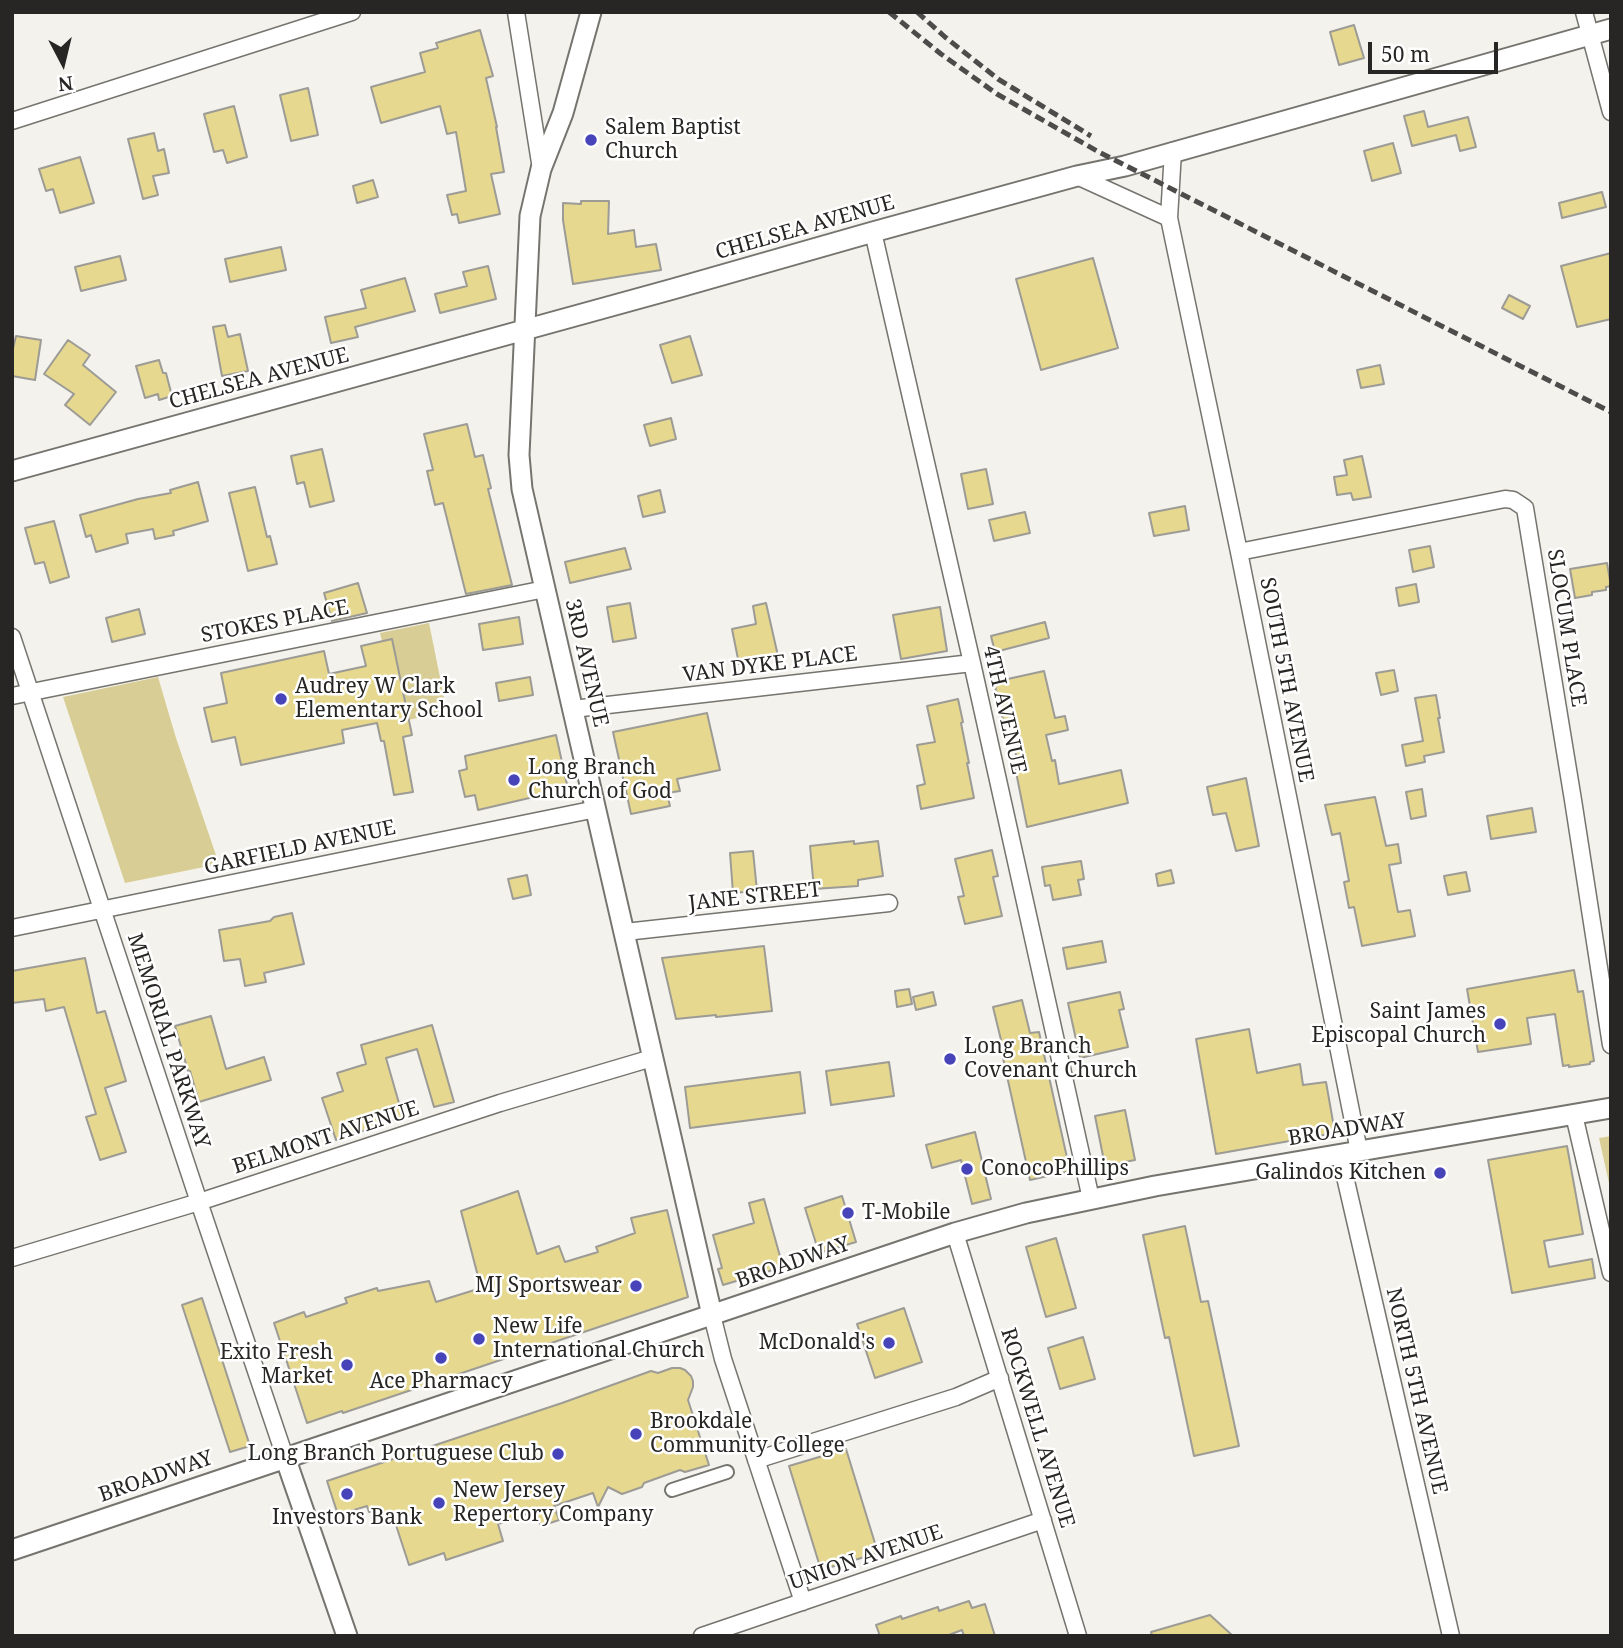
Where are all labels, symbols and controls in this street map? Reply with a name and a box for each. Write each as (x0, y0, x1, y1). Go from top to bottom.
north arrow (28, 28, 98, 98)
scale bar (1371, 28, 1500, 72)
text: 50 m (1381, 40, 1430, 68)
text: N (57, 70, 75, 98)
place label: Salem Baptist Church (605, 115, 741, 165)
marker: Salem Baptist Church (583, 132, 599, 148)
street label: CHELSEA AVENUE (713, 190, 897, 266)
street label: CHELSEA AVENUE (166, 343, 352, 415)
street label: SLOCUM PLACE (1541, 547, 1591, 709)
street label: SOUTH 5TH AVENUE (1254, 575, 1318, 785)
street label: STOKES PLACE (199, 595, 351, 649)
street label: 3RD AVENUE (559, 596, 613, 730)
street label: VAN DYKE PLACE (681, 642, 859, 688)
street label: 4TH AVENUE (977, 643, 1031, 777)
place label: Audrey W Clark Elementary School (295, 674, 483, 724)
marker: Audrey W Clark Elementary School (273, 691, 289, 707)
place label: Long Branch Church of God (528, 755, 672, 805)
marker: Long Branch Church of God (506, 772, 522, 788)
street label: GARFIELD AVENUE (202, 815, 398, 881)
street label: JANE STREET (687, 877, 823, 917)
street label: MEMORIAL PARKWAY (121, 930, 215, 1152)
place label: Saint James Episcopal Church (1312, 999, 1486, 1049)
marker: Saint James Episcopal Church (1492, 1016, 1508, 1032)
place label: Long Branch Covenant Church (964, 1034, 1137, 1084)
marker: Long Branch Covenant Church (942, 1051, 958, 1067)
street label: BELMONT AVENUE (230, 1096, 422, 1180)
street label: BROADWAY (1286, 1108, 1408, 1152)
place label: ConocoPhillips (981, 1156, 1129, 1182)
place label: Galindos Kitchen (1255, 1160, 1426, 1186)
marker: ConocoPhillips (959, 1161, 975, 1177)
marker: Galindos Kitchen (1432, 1165, 1448, 1181)
place label: T-Mobile (862, 1200, 951, 1226)
marker: T-Mobile (840, 1205, 856, 1221)
street label: BROADWAY (733, 1232, 853, 1294)
place label: MJ Sportswear (475, 1273, 622, 1299)
marker: MJ Sportswear (628, 1278, 644, 1294)
street label: NORTH 5TH AVENUE (1380, 1285, 1452, 1497)
place label: New Life International Church (493, 1314, 705, 1364)
street label: ROCKWELL AVENUE (995, 1325, 1079, 1531)
place label: McDonald's (759, 1330, 875, 1356)
marker: New Life International Church (471, 1331, 487, 1347)
marker: McDonald's (881, 1335, 897, 1351)
place label: Exito Fresh Market (220, 1340, 333, 1390)
marker: Ace Pharmacy (433, 1350, 449, 1366)
marker: Exito Fresh Market (339, 1357, 355, 1373)
place label: Ace Pharmacy (369, 1369, 513, 1395)
place label: Brookdale Community College (650, 1409, 845, 1459)
marker: Brookdale Community College (628, 1426, 644, 1442)
place label: Long Branch Portuguese Club (248, 1441, 544, 1467)
street label: BROADWAY (96, 1446, 216, 1508)
marker: Long Branch Portuguese Club (550, 1446, 566, 1462)
place label: New Jersey Repertory Company (453, 1478, 653, 1528)
marker: Investors Bank (339, 1486, 355, 1502)
marker: New Jersey Repertory Company (431, 1495, 447, 1511)
place label: Investors Bank (272, 1505, 422, 1531)
street label: UNION AVENUE (786, 1520, 946, 1596)

